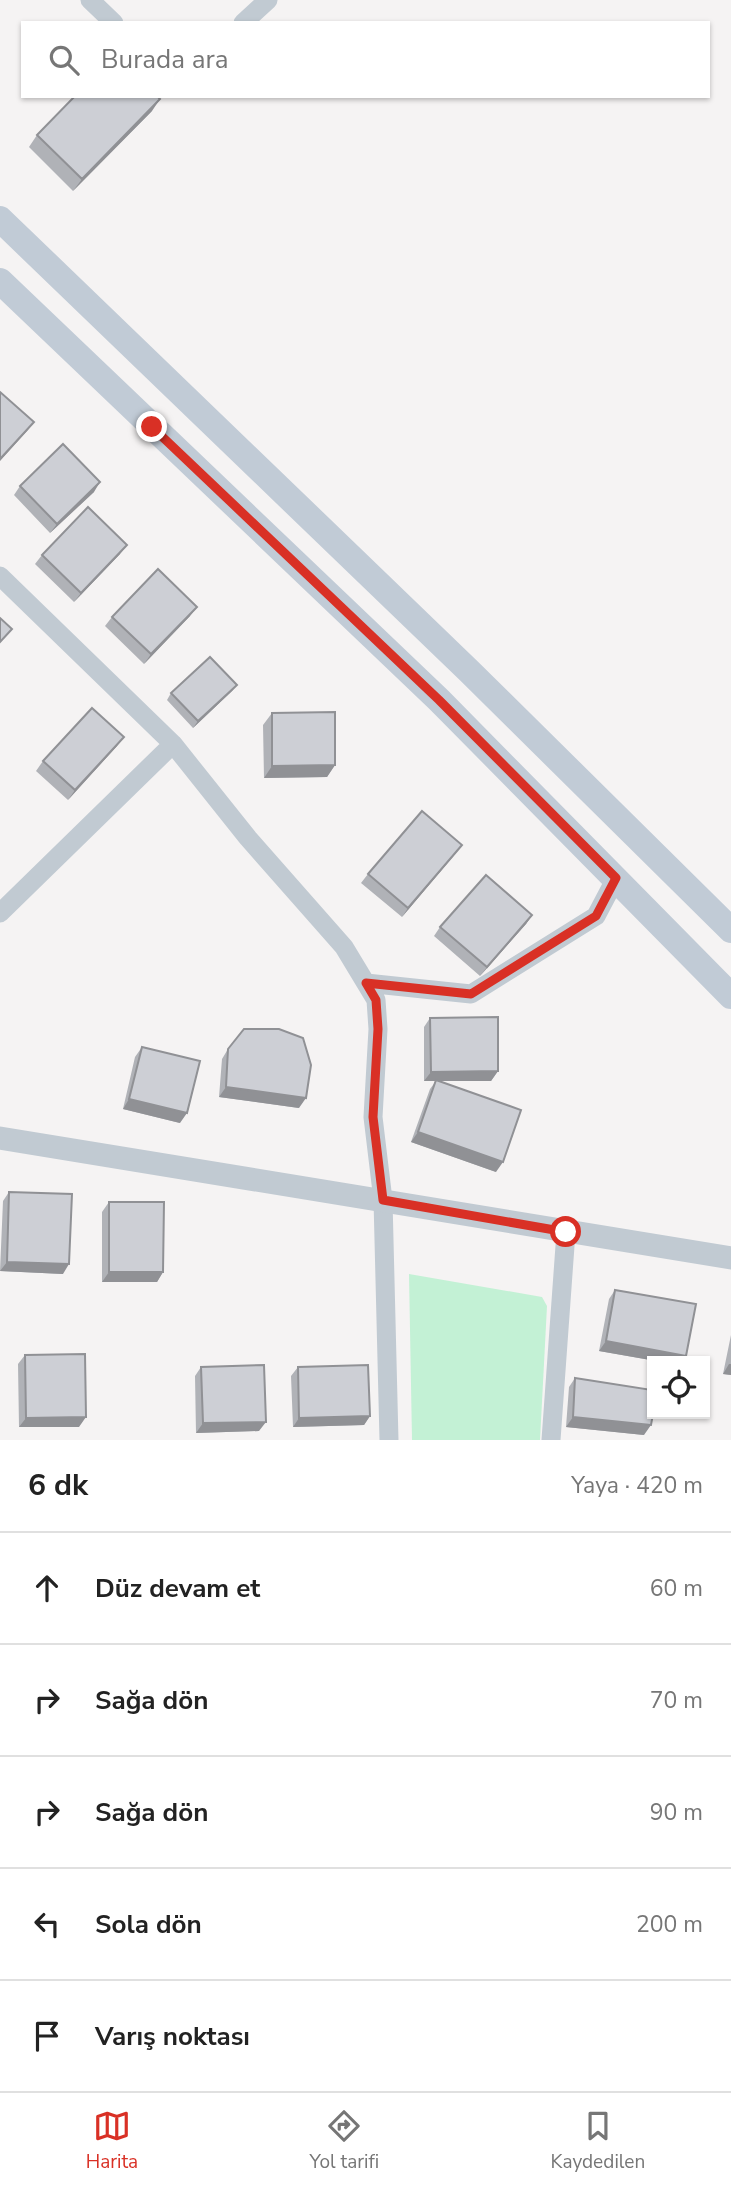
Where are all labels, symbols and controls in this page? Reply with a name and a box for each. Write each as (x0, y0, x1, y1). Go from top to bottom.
search box (21, 21, 710, 98)
icon: search (45, 41, 83, 79)
text: Burada ara (101, 42, 228, 77)
route end (136, 411, 167, 442)
route start (550, 1216, 581, 1247)
map controls (647, 1356, 710, 1419)
button: locate (647, 1356, 710, 1419)
text: 6 dk (28, 1465, 88, 1506)
text: Yaya · 420 m (571, 1470, 703, 1501)
icon: ahead (28, 1569, 66, 1607)
text: Düz devam et (95, 1571, 260, 1606)
text: 60 m (650, 1573, 703, 1604)
icon: right (28, 1681, 66, 1719)
text: Sağa dön (95, 1683, 208, 1718)
text: 70 m (650, 1685, 703, 1716)
icon: right (28, 1793, 66, 1831)
text: Sağa dön (95, 1795, 208, 1830)
text: 90 m (650, 1797, 703, 1828)
icon: left (28, 1905, 66, 1943)
text: Sola dön (95, 1907, 202, 1942)
text: 200 m (636, 1909, 703, 1940)
icon: arrive (28, 2017, 66, 2055)
text: Varış noktası (95, 2019, 250, 2054)
tab: Harita (86, 2107, 138, 2175)
tab: Yol tarifi (310, 2107, 379, 2175)
tab: Kaydedilen (551, 2107, 645, 2175)

